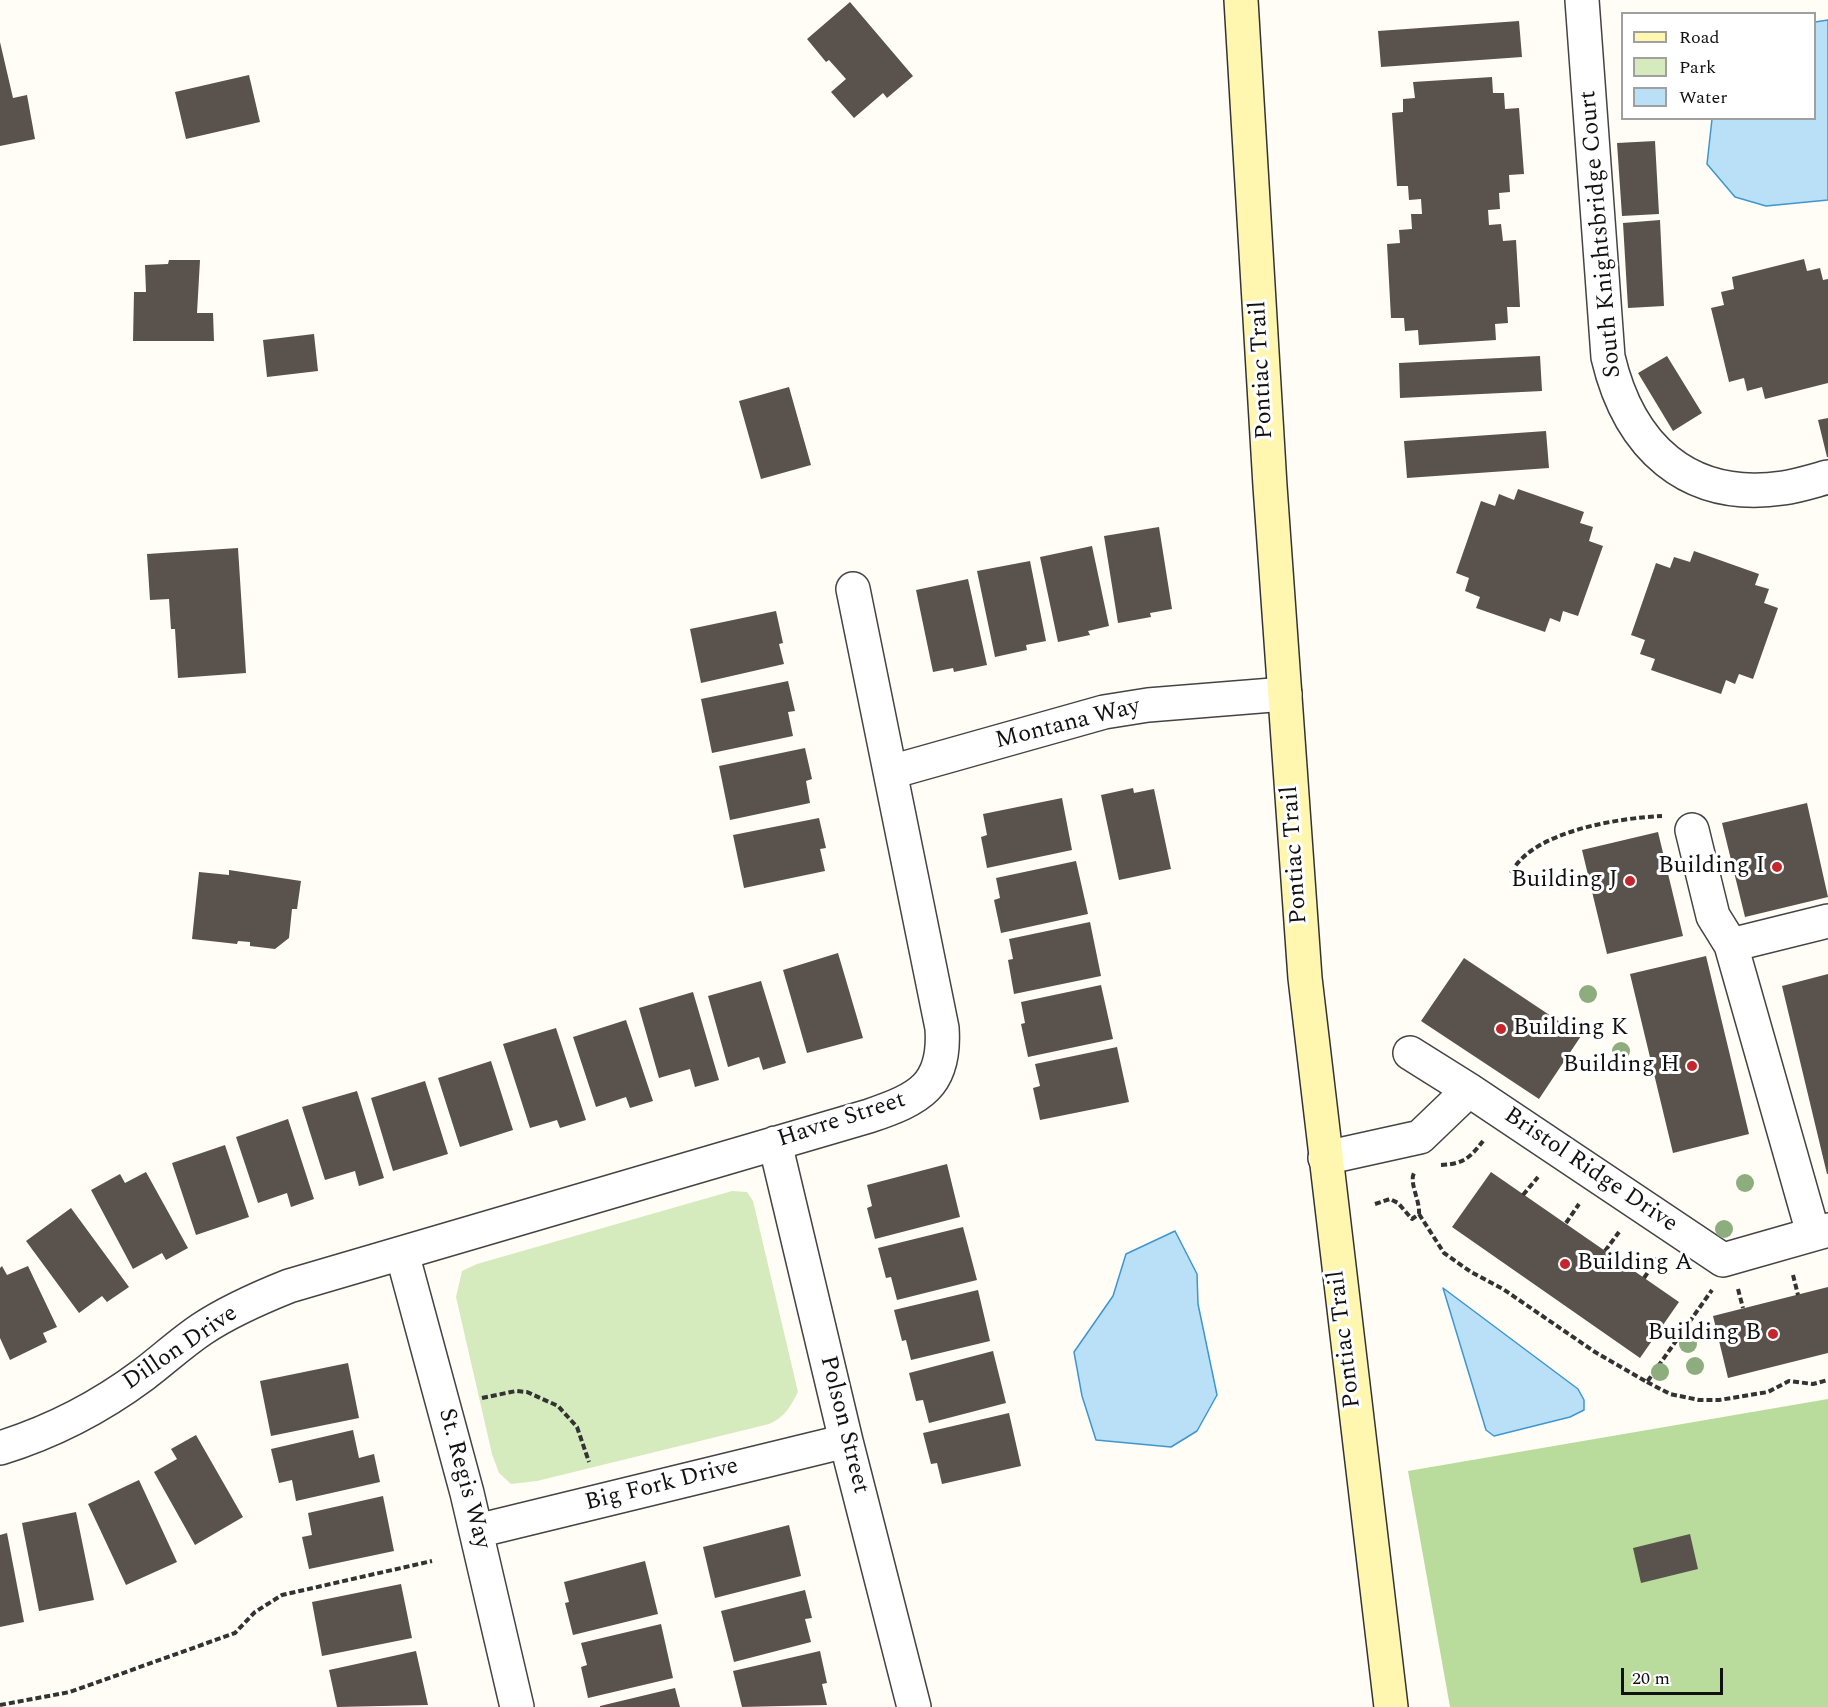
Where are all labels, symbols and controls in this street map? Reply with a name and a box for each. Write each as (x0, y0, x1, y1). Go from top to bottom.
legend (1621, 12, 1816, 120)
text: Road (1679, 24, 1720, 51)
text: Park (1679, 54, 1716, 81)
text: Water (1679, 84, 1727, 111)
street label: South Knightsbridge Court (1575, 89, 1629, 379)
street label: Pontiac Trail (1245, 300, 1281, 440)
street label: Montana Way (993, 693, 1143, 757)
street label: Pontiac Trail (1277, 785, 1315, 925)
place label: Building I (1658, 853, 1765, 881)
marker: Building I (1770, 860, 1784, 874)
place label: Building J (1511, 867, 1618, 895)
marker: Building J (1623, 874, 1637, 888)
place label: Building K (1513, 1015, 1628, 1043)
marker: Building K (1494, 1022, 1508, 1036)
place label: Building H (1563, 1052, 1680, 1080)
marker: Building H (1685, 1059, 1699, 1073)
street label: Havre Street (774, 1087, 910, 1155)
street label: Bristol Ridge Drive (1498, 1102, 1682, 1240)
place label: Building A (1577, 1250, 1693, 1278)
marker: Building A (1558, 1257, 1572, 1271)
street label: Pontiac Trail (1323, 1268, 1369, 1410)
street label: Dillon Drive (118, 1300, 244, 1398)
place label: Building B (1648, 1320, 1761, 1348)
marker: Building B (1766, 1327, 1780, 1341)
street label: Polson Street (812, 1353, 874, 1497)
street label: St. Regis Way (430, 1406, 496, 1552)
street label: Big Fork Drive (582, 1453, 742, 1519)
scale bar (1624, 1656, 1726, 1694)
text: 20 m (1632, 1665, 1670, 1692)

